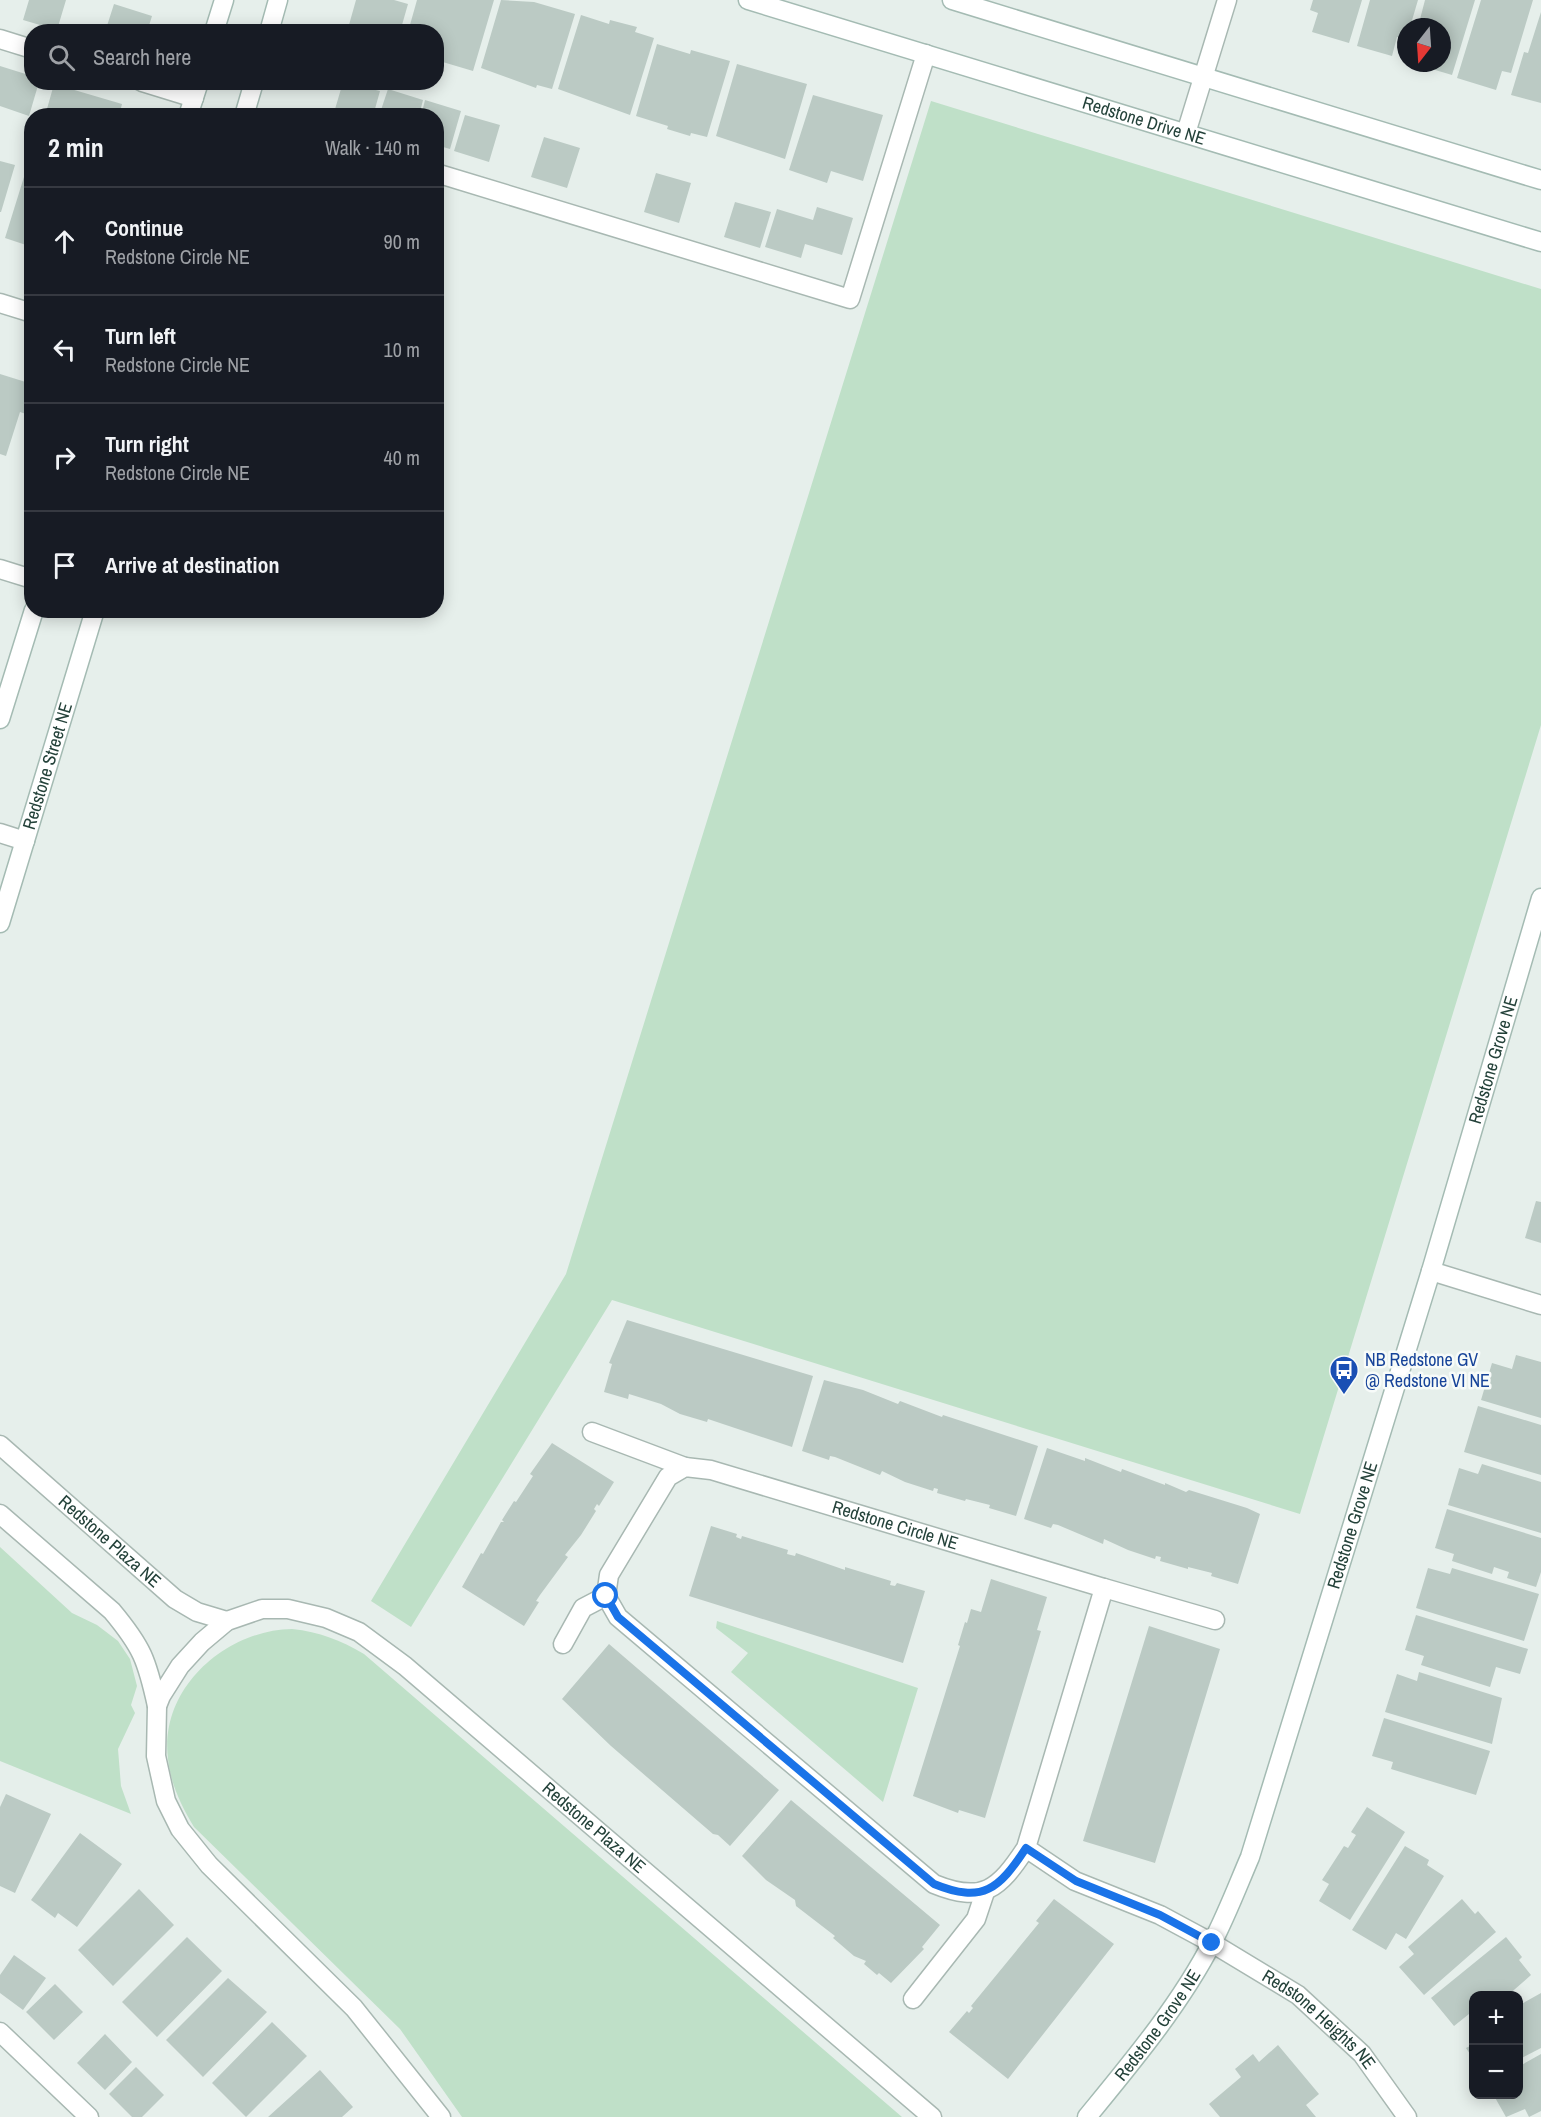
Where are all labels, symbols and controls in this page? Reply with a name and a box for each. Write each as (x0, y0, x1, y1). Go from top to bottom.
north arrow (1397, 18, 1451, 72)
search box (24, 24, 444, 90)
icon: search (45, 41, 78, 74)
text: Search here (93, 42, 191, 72)
street label: Redstone Drive NE (1080, 90, 1209, 151)
text: 2 min (48, 130, 104, 165)
text: Walk · 140 m (325, 134, 420, 161)
text: Continue (105, 213, 183, 243)
icon: ahead (48, 225, 81, 258)
text: 90 m (384, 228, 420, 255)
text: Redstone Circle NE (105, 243, 250, 270)
text: Turn left (105, 321, 176, 351)
icon: left (48, 333, 81, 366)
text: 10 m (384, 336, 420, 363)
text: Redstone Circle NE (105, 351, 250, 378)
text: Turn right (105, 429, 189, 459)
icon: right (48, 441, 81, 474)
text: 40 m (384, 444, 420, 471)
text: Redstone Circle NE (105, 459, 250, 486)
icon: arrive (48, 549, 81, 582)
text: Arrive at destination (105, 550, 279, 580)
street label: Redstone Street NE (16, 699, 78, 832)
street label: Redstone Grove NE (1462, 993, 1523, 1127)
place label: NB Redstone GV @ Redstone VI NE (1365, 1347, 1490, 1393)
bus stop icon: NB Redstone GV @ Redstone VI NE (1328, 1354, 1360, 1396)
street label: Redstone Grove NE (1321, 1458, 1383, 1592)
street label: Redstone Plaza NE (53, 1489, 167, 1593)
street label: Redstone Circle NE (829, 1494, 961, 1556)
route start (592, 1582, 618, 1608)
street label: Redstone Plaza NE (537, 1776, 651, 1879)
route end (1198, 1929, 1224, 1955)
street label: Redstone Heights NE (1258, 1963, 1382, 2074)
street label: Redstone Grove NE (1108, 1965, 1206, 2086)
map controls (1469, 1991, 1523, 2099)
button: + (1469, 1991, 1523, 2045)
button: − (1469, 2045, 1523, 2099)

